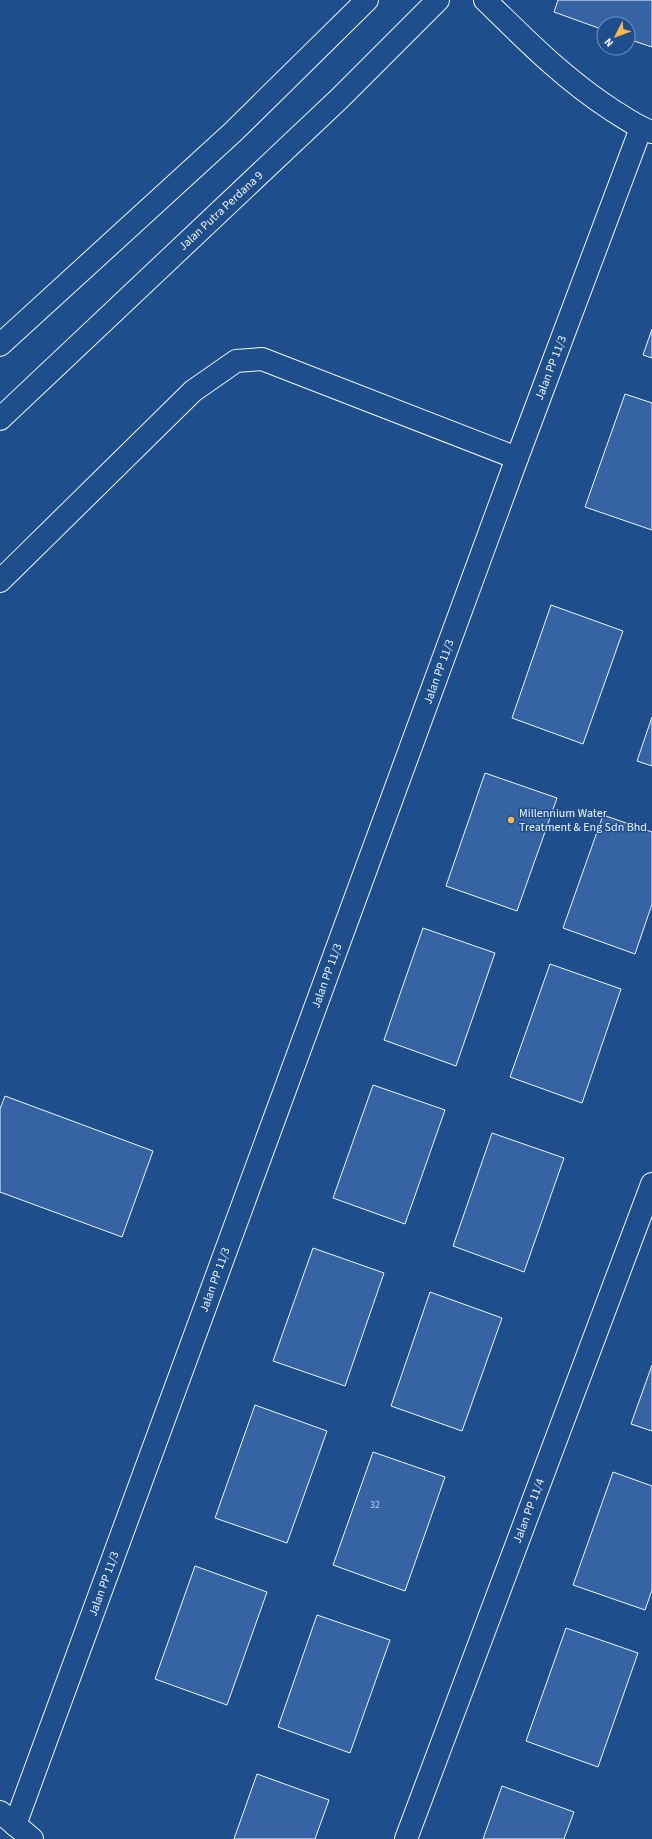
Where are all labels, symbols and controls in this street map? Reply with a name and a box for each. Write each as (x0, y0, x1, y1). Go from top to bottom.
north arrow (596, 16, 636, 56)
text: N (601, 35, 617, 50)
street label: Jalan Putra Perdana 9 (175, 167, 267, 255)
street label: Jalan PP 11/3 (531, 333, 571, 403)
street label: Jalan PP 11/3 (419, 637, 459, 707)
place label: Millennium Water Treatment & Eng Sdn Bhd (519, 805, 647, 836)
marker: Millennium Water Treatment & Eng Sdn Bhd (506, 815, 516, 825)
street label: Jalan PP 11/3 (307, 941, 347, 1011)
street label: Jalan PP 11/3 (195, 1245, 235, 1315)
street label: Jalan PP 11/4 (509, 1476, 549, 1546)
house number: 32 (370, 1498, 380, 1512)
street label: Jalan PP 11/3 (84, 1549, 124, 1619)

